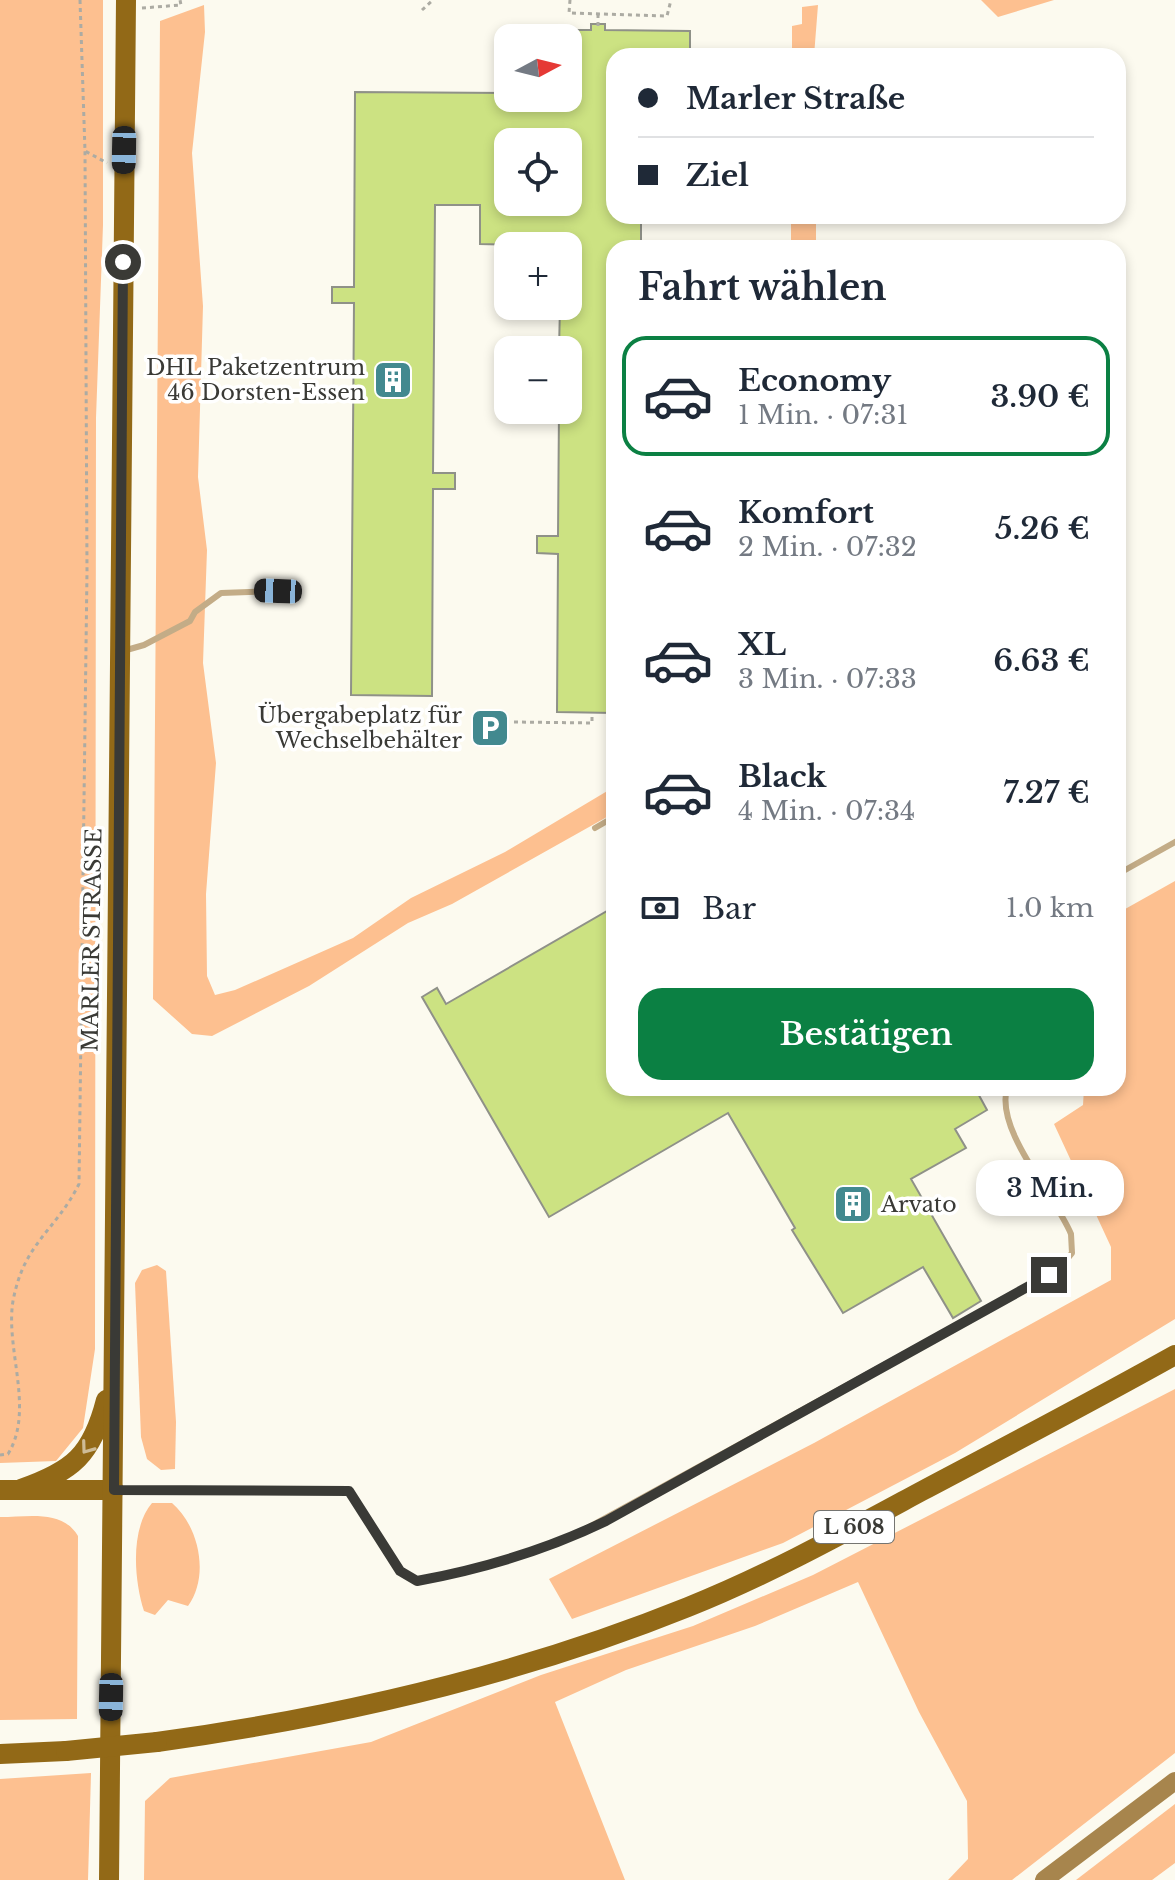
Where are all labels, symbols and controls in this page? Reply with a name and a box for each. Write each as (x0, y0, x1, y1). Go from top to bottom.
north arrow (494, 24, 582, 112)
map controls (494, 24, 582, 424)
text: Marler Straße (686, 80, 905, 117)
car (112, 126, 136, 174)
button: locate (494, 128, 582, 216)
text: Ziel (686, 157, 749, 194)
button: + (494, 232, 582, 320)
route start (105, 244, 141, 280)
text: Fahrt wählen (638, 265, 886, 310)
button: − (494, 336, 582, 424)
place label: DHL Paketzentrum 46 Dorsten-Essen (146, 354, 365, 406)
building icon: DHL Paketzentrum 46 Dorsten-Essen (372, 359, 414, 401)
icon: car (642, 360, 714, 432)
text: Economy (738, 362, 891, 399)
text: 3.90 € (990, 378, 1090, 415)
text: 1 Min. · 07:31 (738, 399, 908, 431)
icon: car (642, 492, 714, 564)
text: Komfort (738, 494, 874, 531)
text: 5.26 € (995, 510, 1090, 547)
text: 2 Min. · 07:32 (738, 531, 917, 563)
car (254, 578, 302, 604)
icon: car (642, 624, 714, 696)
text: XL (738, 626, 786, 663)
text: 6.63 € (993, 642, 1090, 679)
text: 3 Min. · 07:33 (738, 663, 917, 695)
place label: Übergabeplatz für Wechselbehälter (258, 701, 463, 754)
parking icon: Übergabeplatz für Wechselbehälter (469, 707, 511, 749)
icon: car (642, 756, 714, 828)
text: Black (738, 758, 826, 795)
text: 7.27 € (1003, 774, 1090, 811)
text: 4 Min. · 07:34 (738, 795, 915, 827)
street label: MARLER STRASSE (77, 828, 107, 1052)
icon: cash (638, 886, 682, 930)
text: Bar (702, 890, 756, 927)
text: 1.0 km (1006, 892, 1094, 924)
button: Bestätigen (638, 988, 1094, 1080)
callout: 3 Min. (975, 1159, 1123, 1215)
text: 3 Min. (1006, 1172, 1094, 1204)
building icon: Arvato (832, 1183, 874, 1225)
place label: Arvato (880, 1191, 957, 1218)
route end (1031, 1257, 1067, 1293)
one-way arrow (82, 1439, 96, 1454)
road number: L 608 (814, 1511, 894, 1543)
car (99, 1673, 123, 1721)

